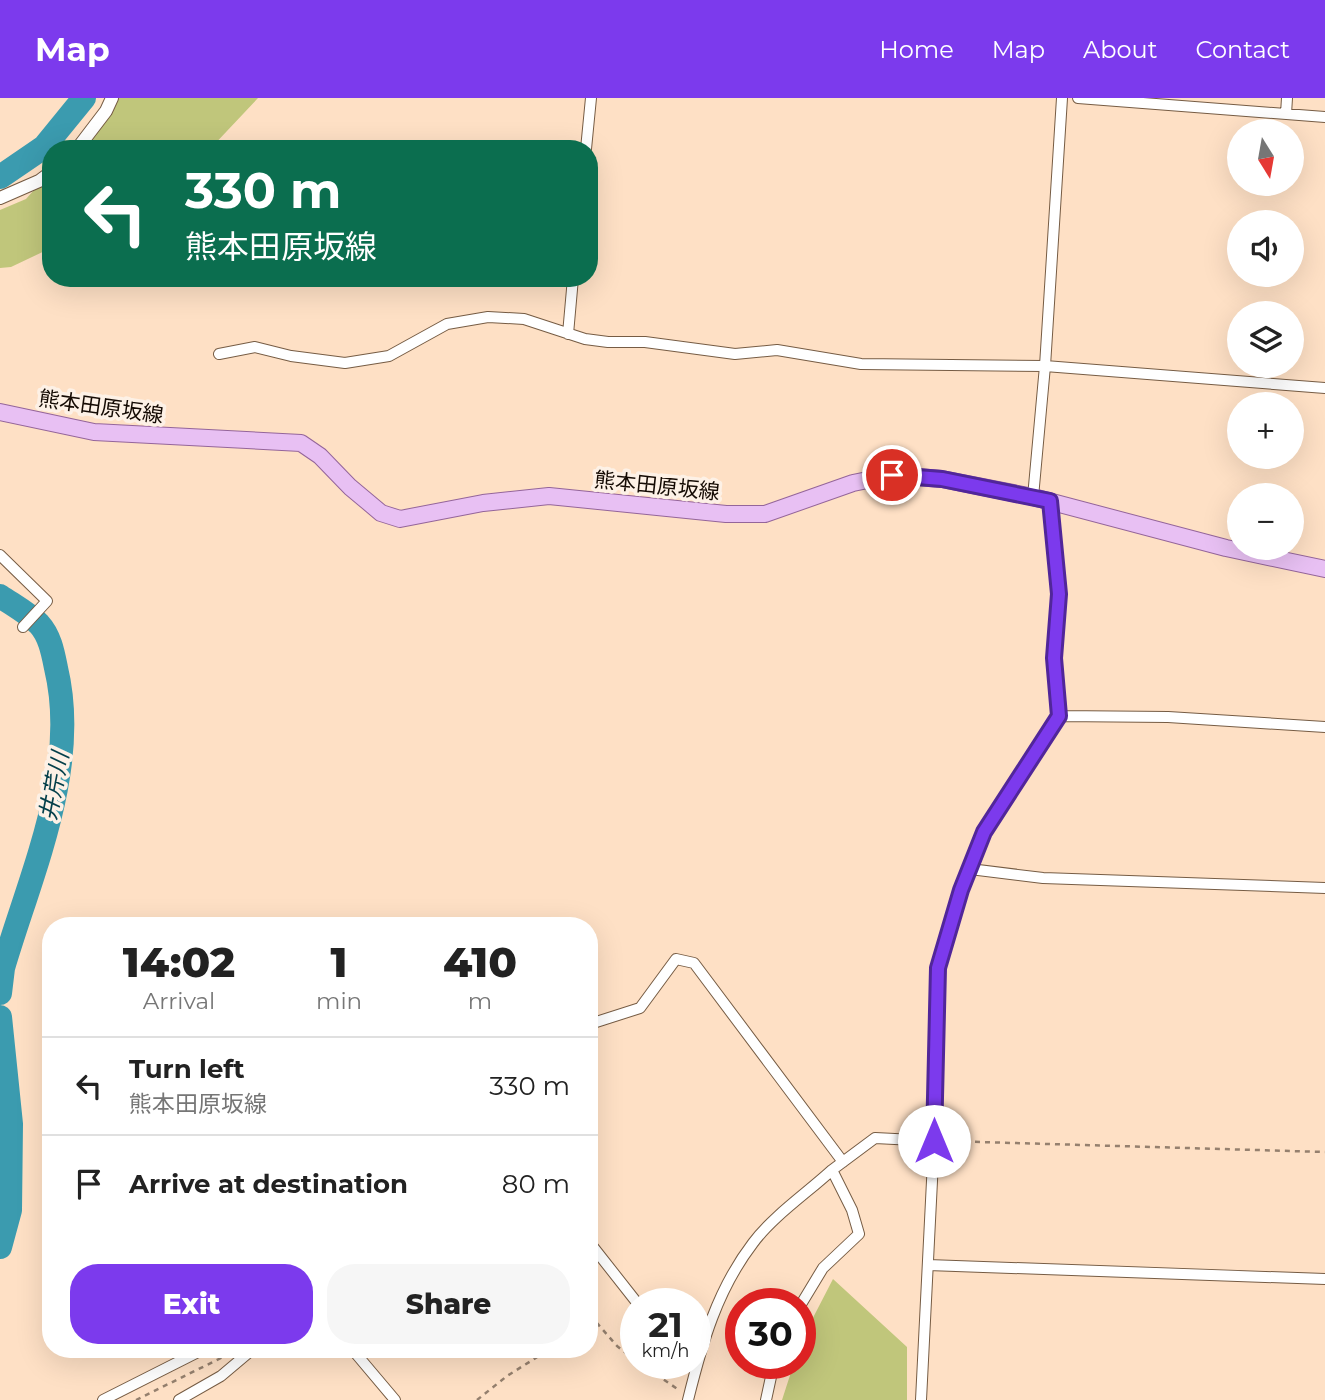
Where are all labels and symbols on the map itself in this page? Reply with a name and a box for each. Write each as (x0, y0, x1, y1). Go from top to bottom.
north arrow (1227, 119, 1304, 196)
street label: 熊本田原坂線 (37, 385, 165, 428)
pin (862, 445, 922, 505)
street label: 熊本田原坂線 (593, 466, 721, 505)
water label: 井芹川 (34, 747, 75, 823)
position arrow (897, 1104, 971, 1178)
speed limit sign: 30 (725, 1288, 816, 1379)

